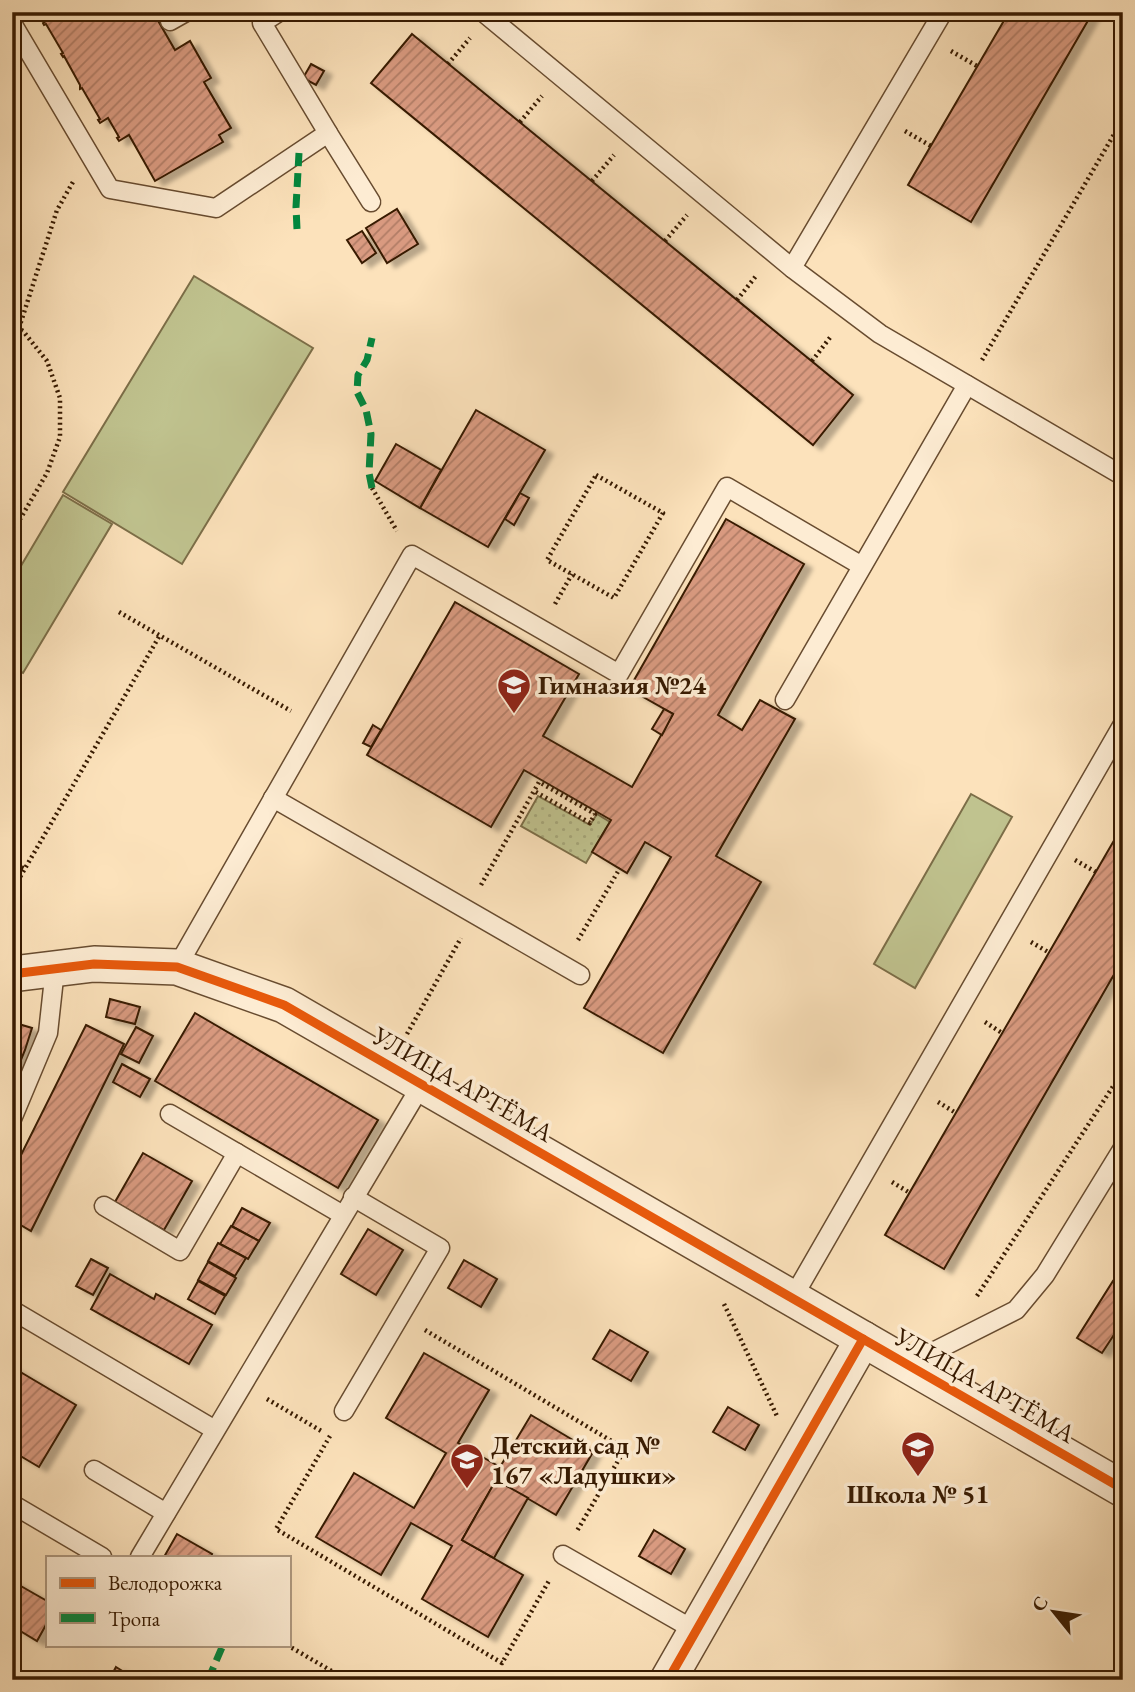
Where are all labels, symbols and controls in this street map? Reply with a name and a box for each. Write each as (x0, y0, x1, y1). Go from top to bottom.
school or university icon: Гимназия №24 (495, 666, 533, 715)
place label: Гимназия №24 (538, 668, 706, 702)
street label: УЛИЦА АРТЁМА (366, 1018, 560, 1150)
street label: УЛИЦА АРТЁМА (888, 1319, 1082, 1451)
place label: Детский сад № 167 «Ладушки» (491, 1428, 676, 1492)
school or university icon: Школа № 51 (899, 1429, 937, 1478)
school or university icon: Детский сад № 167 «Ладушки» (448, 1441, 486, 1490)
place label: Школа № 51 (847, 1477, 989, 1511)
legend (46, 1556, 290, 1646)
text: Велодорожка (108, 1569, 223, 1596)
north arrow (1020, 1576, 1090, 1646)
text: С (1026, 1592, 1054, 1616)
text: Тропа (108, 1605, 161, 1632)

